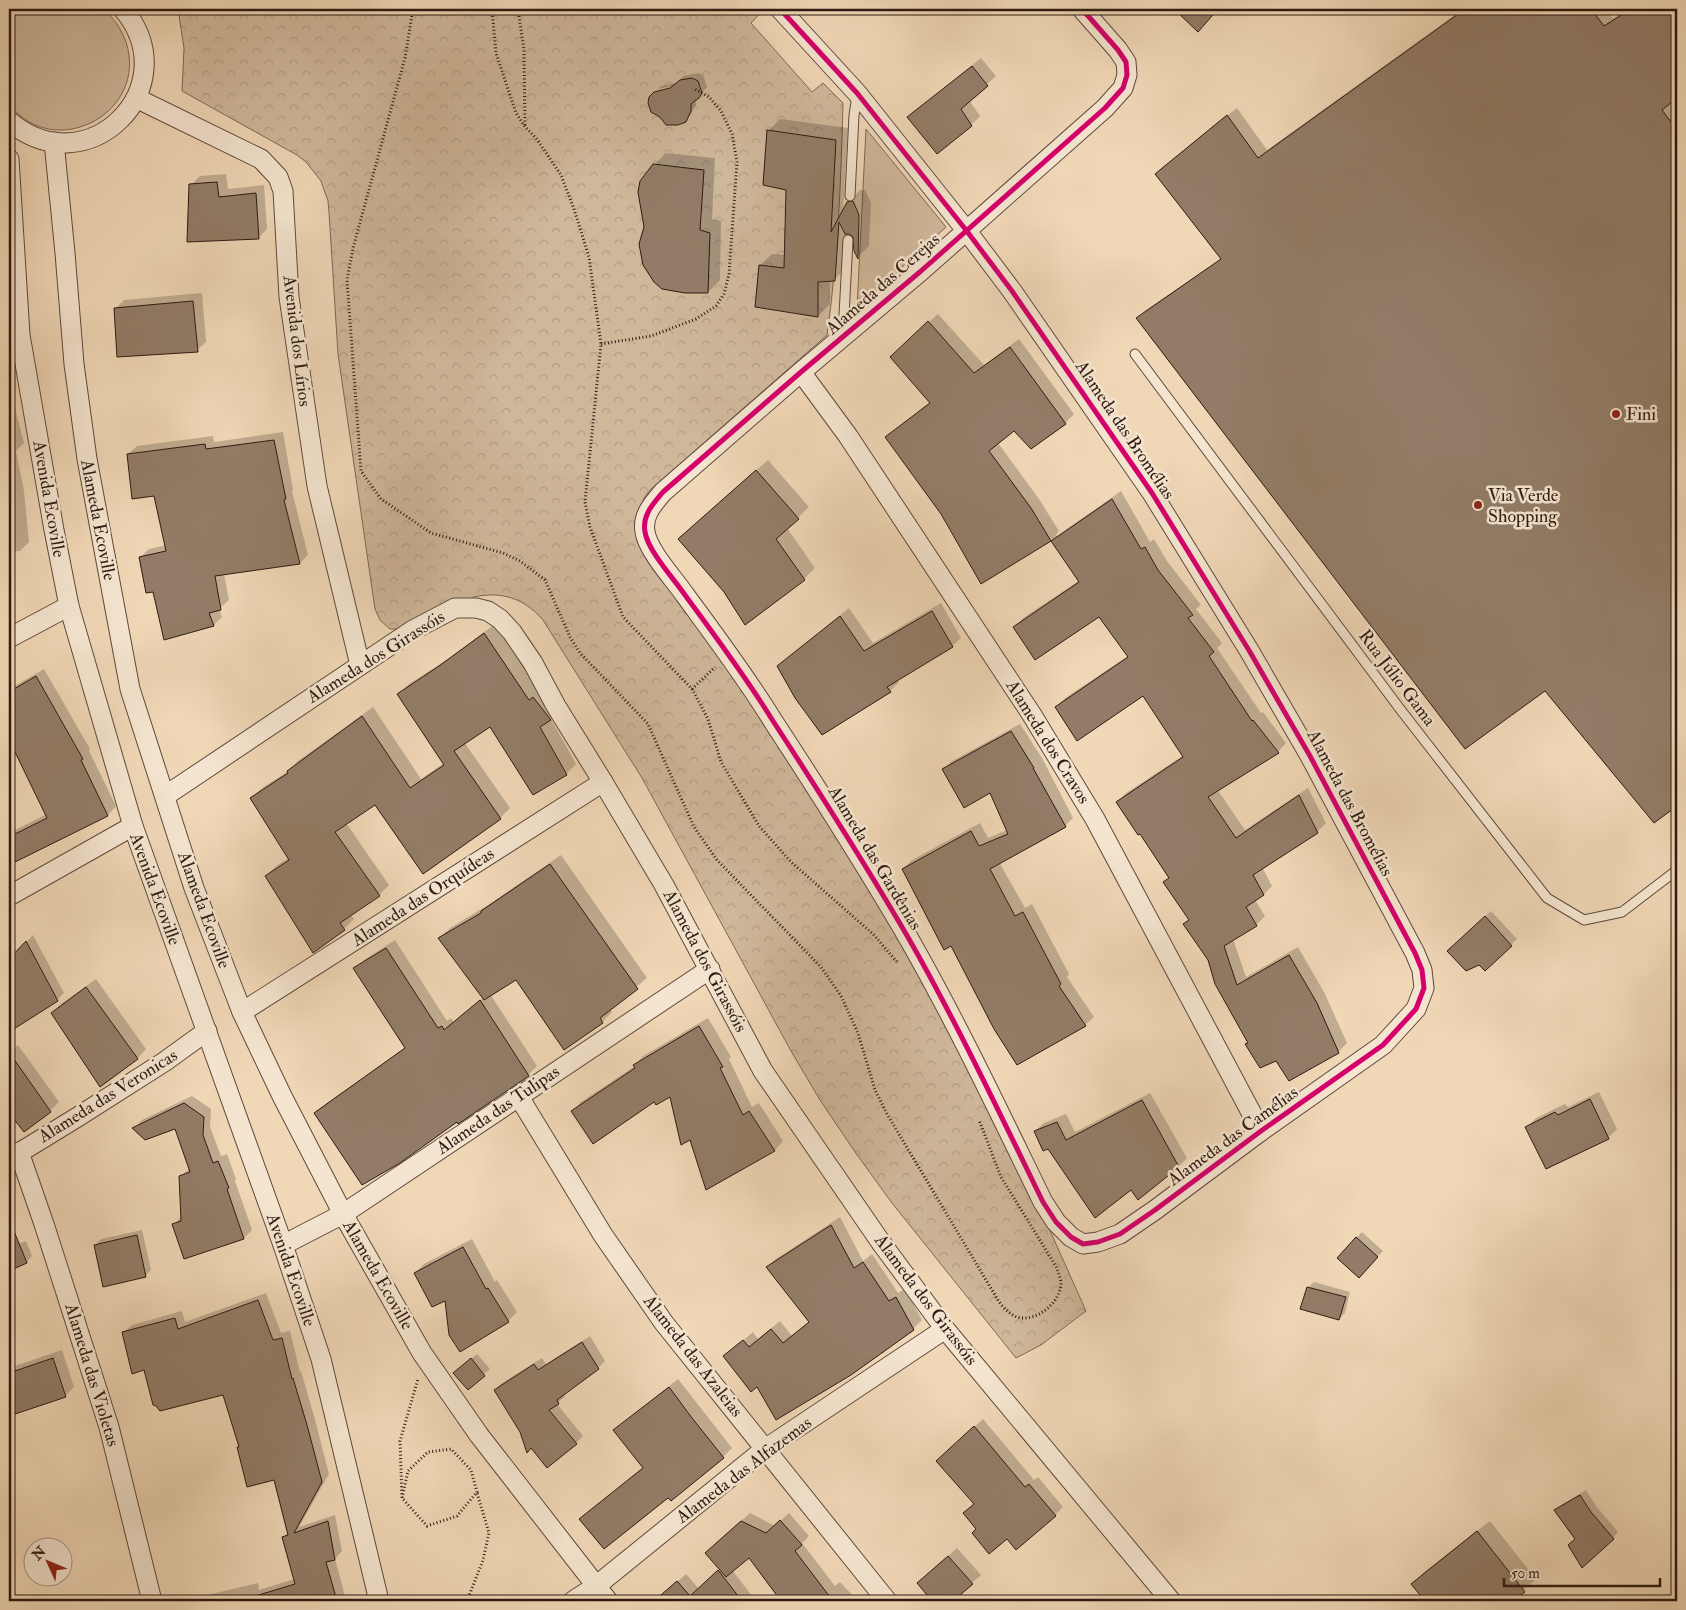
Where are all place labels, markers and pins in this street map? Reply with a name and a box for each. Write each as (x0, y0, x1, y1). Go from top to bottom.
place label: Fini (1626, 403, 1656, 426)
marker: Fini (1610, 408, 1622, 420)
place label: Via Verde Shopping (1488, 484, 1559, 528)
marker: Via Verde Shopping (1472, 499, 1484, 511)

